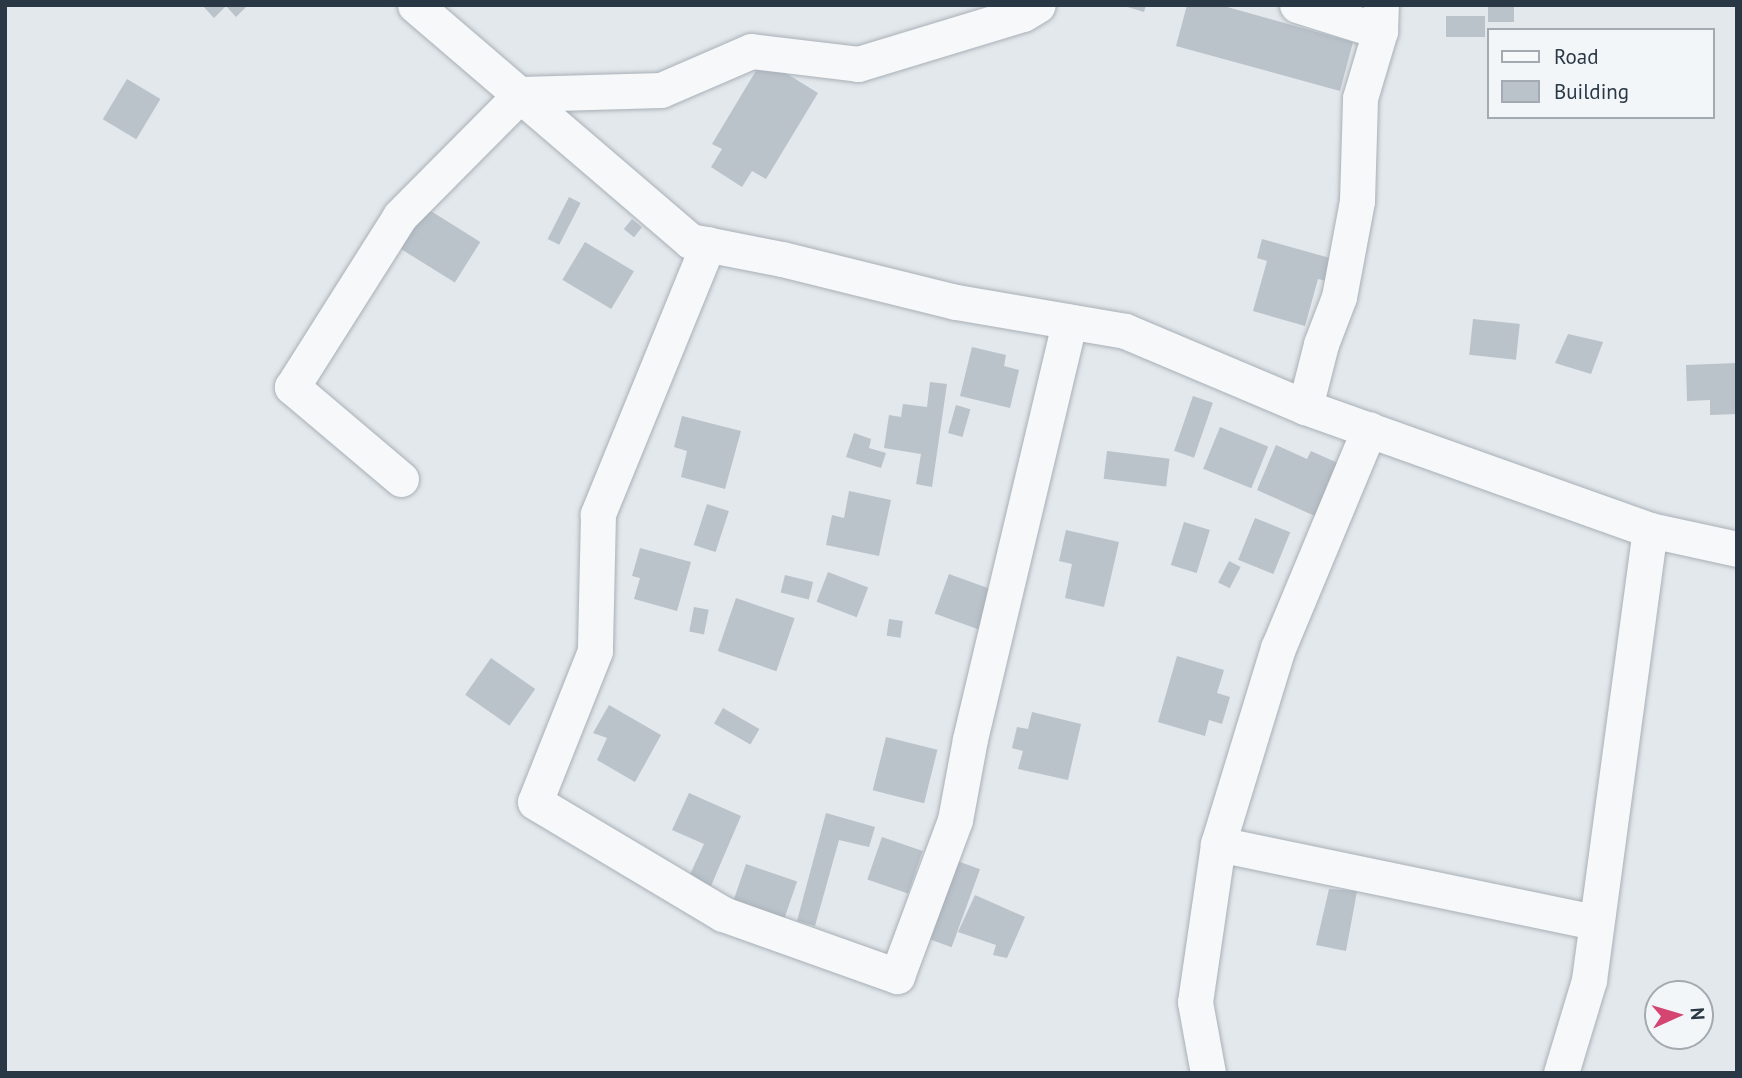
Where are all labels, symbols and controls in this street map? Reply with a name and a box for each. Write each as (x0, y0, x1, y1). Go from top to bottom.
legend (1486, 28, 1714, 119)
text: Road (1554, 43, 1598, 70)
text: Building (1554, 78, 1629, 105)
north arrow (1644, 980, 1714, 1050)
text: N (1686, 1007, 1710, 1021)

